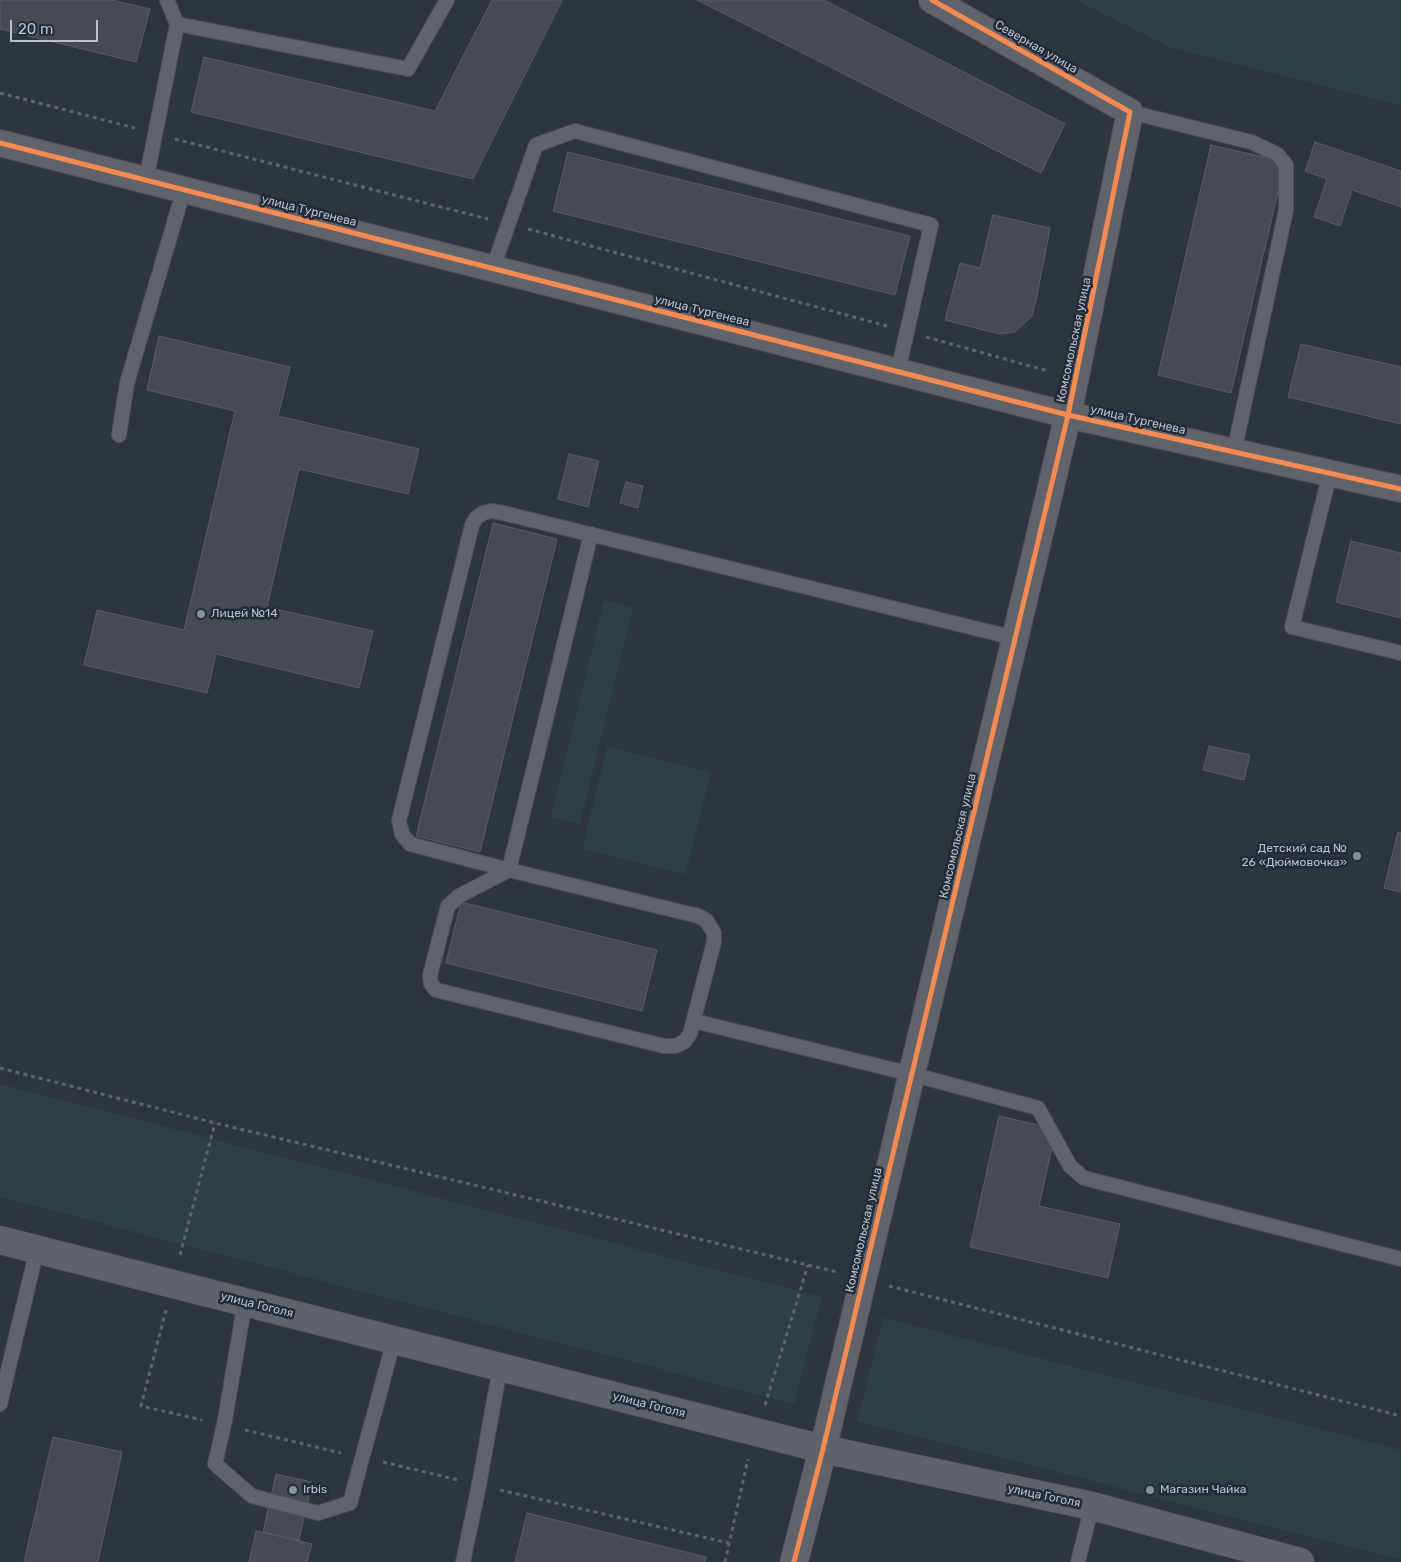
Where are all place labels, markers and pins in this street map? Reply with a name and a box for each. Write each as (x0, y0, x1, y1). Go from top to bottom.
place label: Лицей №14 (211, 607, 278, 621)
marker: Лицей №14 (195, 608, 207, 620)
place label: Детский сад № 26 «Дюймовочка» (1241, 842, 1347, 870)
marker: Детский сад № 26 «Дюймовочка» (1351, 850, 1363, 862)
place label: Irbis (303, 1483, 327, 1497)
place label: Магазин Чайка (1160, 1483, 1246, 1497)
marker: Irbis (287, 1484, 299, 1496)
marker: Магазин Чайка (1144, 1484, 1156, 1496)

